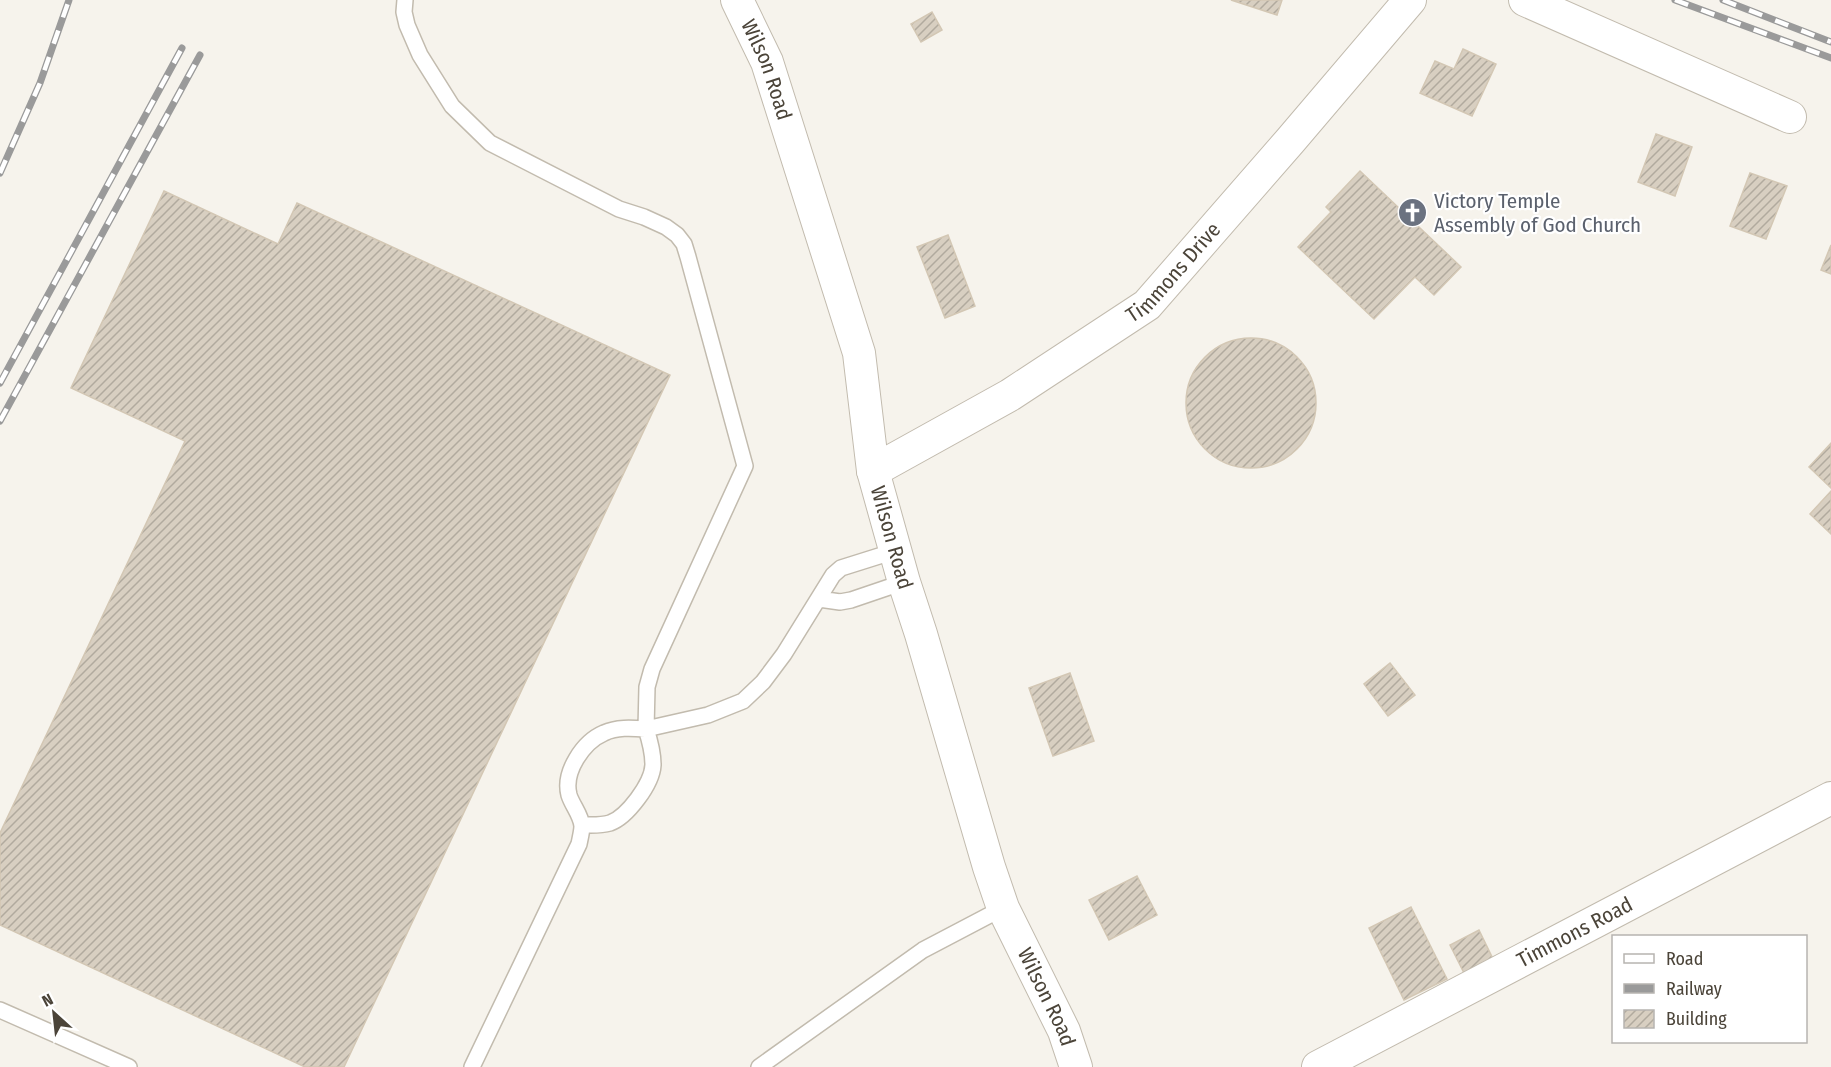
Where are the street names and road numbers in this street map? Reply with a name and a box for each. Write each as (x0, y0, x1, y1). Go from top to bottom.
street label: Wilson Road (735, 15, 798, 123)
street label: Timmons Drive (1121, 217, 1226, 328)
street label: Wilson Road (865, 483, 919, 593)
street label: Timmons Road (1513, 891, 1637, 973)
street label: Wilson Road (1012, 943, 1081, 1049)

